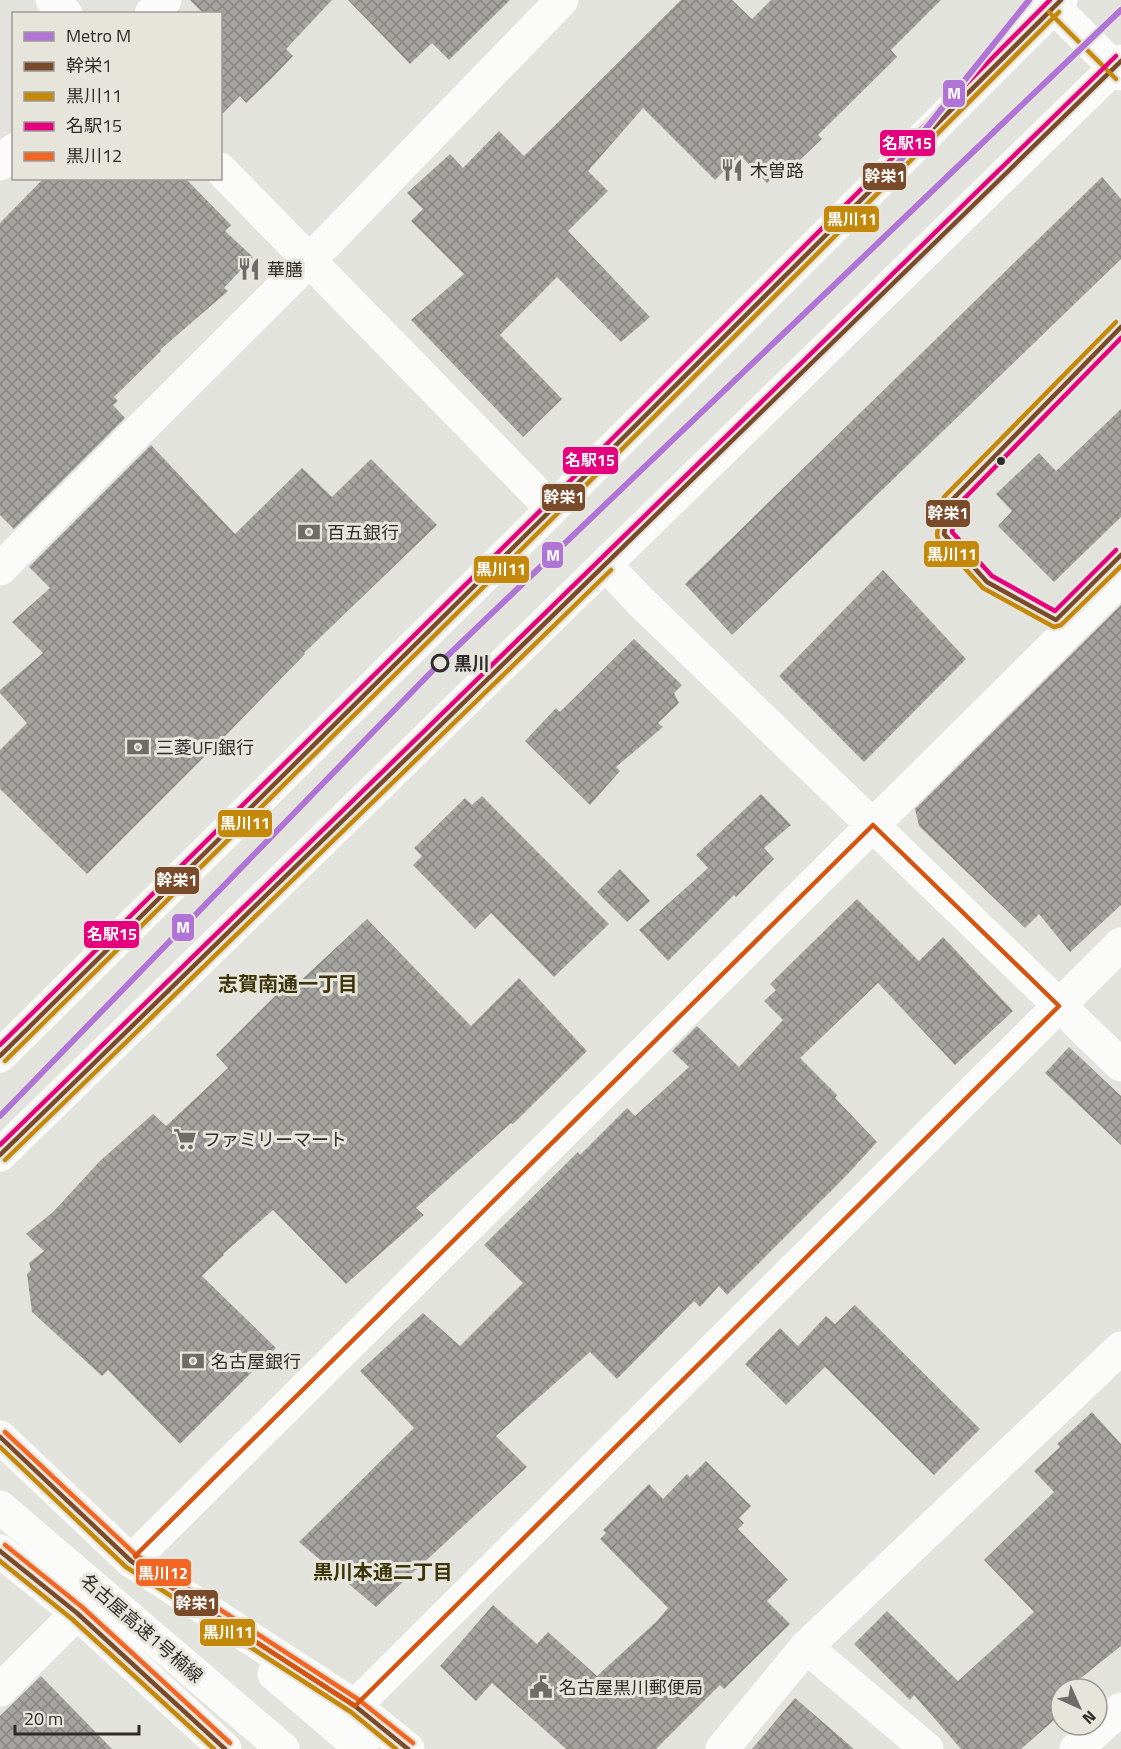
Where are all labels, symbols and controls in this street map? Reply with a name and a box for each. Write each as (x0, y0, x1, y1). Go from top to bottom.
legend (12, 12, 222, 180)
text: Metro M (66, 22, 131, 49)
text: 幹栄1 (66, 52, 112, 79)
line badge: M (942, 79, 966, 108)
text: M (947, 81, 961, 105)
text: 黒川11 (66, 82, 122, 109)
text: 名駅15 (66, 112, 122, 139)
line badge: 名駅15 (879, 129, 936, 157)
text: 名駅15 (882, 131, 932, 155)
text: 黒川12 (66, 142, 122, 169)
restaurant icon: 木曽路 (719, 157, 745, 183)
place label: 木曽路 (750, 157, 804, 184)
line badge: 幹栄1 (862, 162, 907, 191)
text: 幹栄1 (865, 164, 905, 188)
line badge: 黒川11 (823, 205, 880, 233)
text: 黒川11 (827, 207, 877, 231)
restaurant icon: 華膳 (236, 256, 262, 282)
place label: 華膳 (267, 256, 303, 283)
line badge: 名駅15 (562, 446, 619, 475)
text: 名駅15 (565, 448, 615, 472)
unlabelled marker (995, 455, 1007, 467)
line badge: 幹栄1 (541, 483, 586, 512)
text: 幹栄1 (544, 485, 584, 509)
line badge: 幹栄1 (925, 499, 971, 528)
text: 幹栄1 (928, 501, 968, 525)
bank icon: 百五銀行 (296, 519, 322, 545)
place label: 百五銀行 (327, 519, 399, 546)
line badge: 黒川11 (923, 540, 980, 568)
line badge: M (541, 541, 564, 569)
text: 黒川11 (927, 542, 977, 566)
text: M (546, 543, 560, 567)
line badge: 黒川11 (473, 555, 530, 584)
text: 黒川11 (476, 557, 526, 581)
place label: 黒川 (454, 650, 490, 677)
marker: 黒川 (431, 654, 449, 672)
bank icon: 三菱UFJ銀行 (125, 734, 151, 760)
place label: 三菱UFJ銀行 (156, 734, 254, 761)
line badge: 黒川11 (217, 809, 273, 838)
text: 黒川11 (220, 811, 270, 835)
line badge: 幹栄1 (154, 866, 200, 895)
text: 幹栄1 (157, 868, 197, 892)
line badge: M (171, 913, 195, 942)
text: M (176, 915, 190, 939)
line badge: 名駅15 (83, 920, 140, 949)
text: 名駅15 (87, 922, 137, 946)
district label: 志賀南通一丁目 (218, 968, 358, 999)
supermarket icon: ファミリーマート (172, 1126, 198, 1152)
place label: ファミリーマート (203, 1126, 347, 1153)
bank icon: 名古屋銀行 (180, 1348, 206, 1374)
place label: 名古屋銀行 (211, 1348, 301, 1375)
district label: 黒川本通二丁目 (313, 1556, 453, 1587)
line badge: 黒川12 (135, 1558, 192, 1587)
text: 黒川12 (138, 1561, 188, 1585)
street label: 名古屋高速1号楠線 (75, 1567, 209, 1689)
line badge: 幹栄1 (173, 1589, 219, 1617)
text: 幹栄1 (176, 1591, 216, 1615)
line badge: 黒川11 (199, 1618, 256, 1647)
text: 黒川11 (203, 1620, 253, 1644)
public building icon: 名古屋黒川郵便局 (528, 1674, 554, 1700)
place label: 名古屋黒川郵便局 (559, 1674, 703, 1701)
north arrow (1049, 1677, 1109, 1737)
scale bar (15, 1698, 140, 1736)
text: 20 m (24, 1705, 63, 1732)
text: N (1077, 1705, 1102, 1730)

